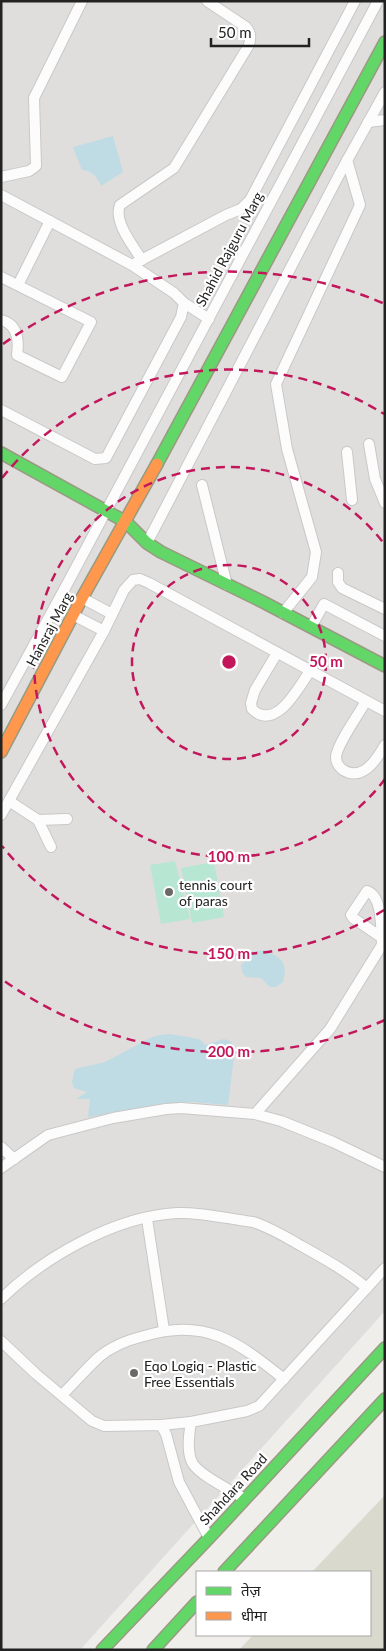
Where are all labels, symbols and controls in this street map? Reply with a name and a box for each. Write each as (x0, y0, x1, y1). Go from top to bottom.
scale bar (211, 15, 308, 47)
text: 50 m (218, 23, 252, 41)
street label: Shahid Rajguru Marg (192, 189, 266, 309)
street label: Hansraj Marg (22, 589, 76, 669)
text: 50 m (309, 652, 343, 670)
centre of rings (220, 653, 238, 671)
text: 100 m (208, 847, 250, 865)
place label: tennis court of paras (179, 876, 252, 909)
marker: tennis court of paras (163, 886, 175, 898)
text: 150 m (208, 944, 250, 962)
text: 200 m (208, 1042, 250, 1060)
place label: Eqo Logiq - Plastic Free Essentials (144, 1357, 257, 1390)
marker: Eqo Logiq - Plastic Free Essentials (128, 1367, 140, 1379)
street label: Shahdara Road (196, 1450, 270, 1528)
legend (196, 1571, 371, 1636)
text: तेज़ (241, 1581, 262, 1599)
text: धीमा (241, 1606, 268, 1624)

